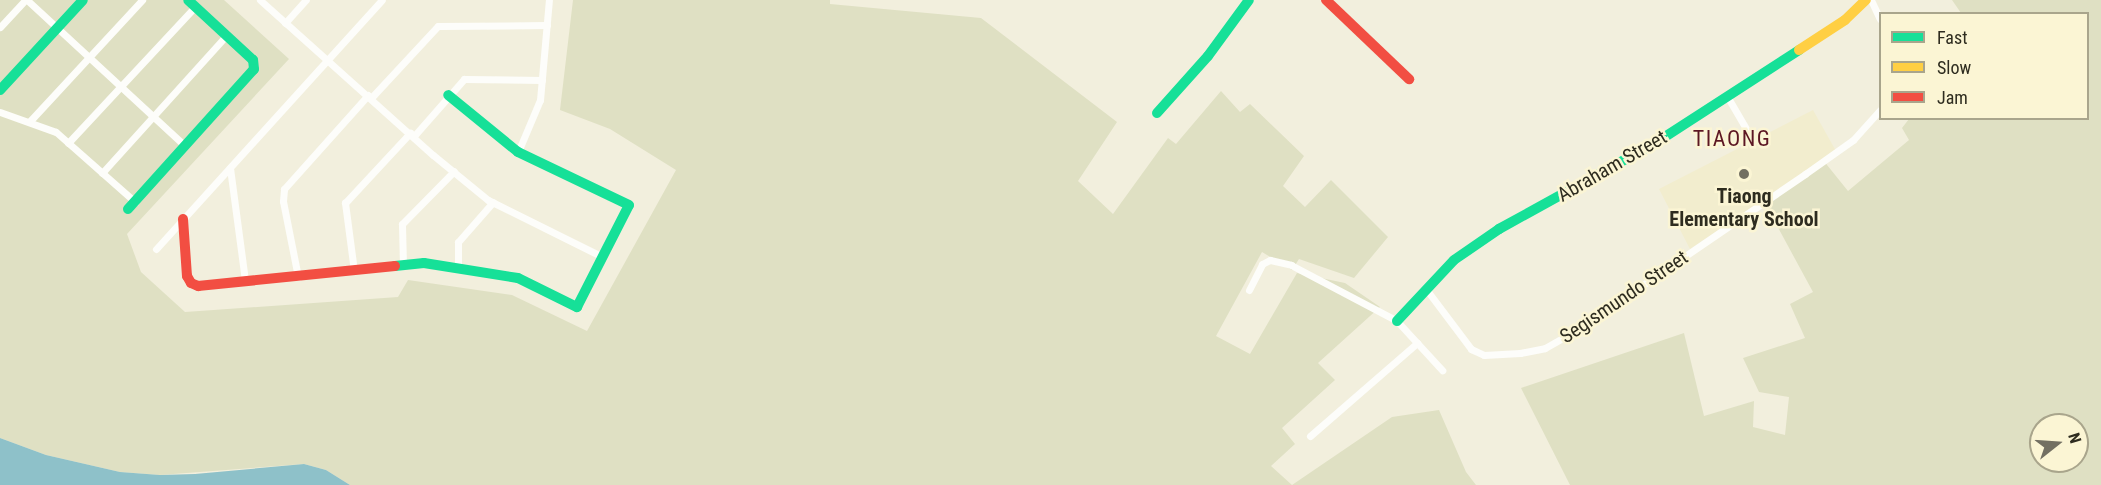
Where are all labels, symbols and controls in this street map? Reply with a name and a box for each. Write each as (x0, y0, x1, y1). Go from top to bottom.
legend (1879, 12, 2089, 120)
text: Fast (1937, 27, 1968, 48)
text: Slow (1937, 57, 1971, 78)
text: Jam (1937, 87, 1968, 108)
street label: Abraham Street (1553, 125, 1671, 207)
district label: TIAONG (1693, 126, 1771, 152)
marker: Tiaong Elementary School (1737, 167, 1751, 181)
place label: Tiaong Elementary School (1669, 184, 1819, 231)
street label: Segismundo Street (1555, 245, 1693, 349)
north arrow (2029, 413, 2089, 473)
text: N (2064, 431, 2085, 446)

